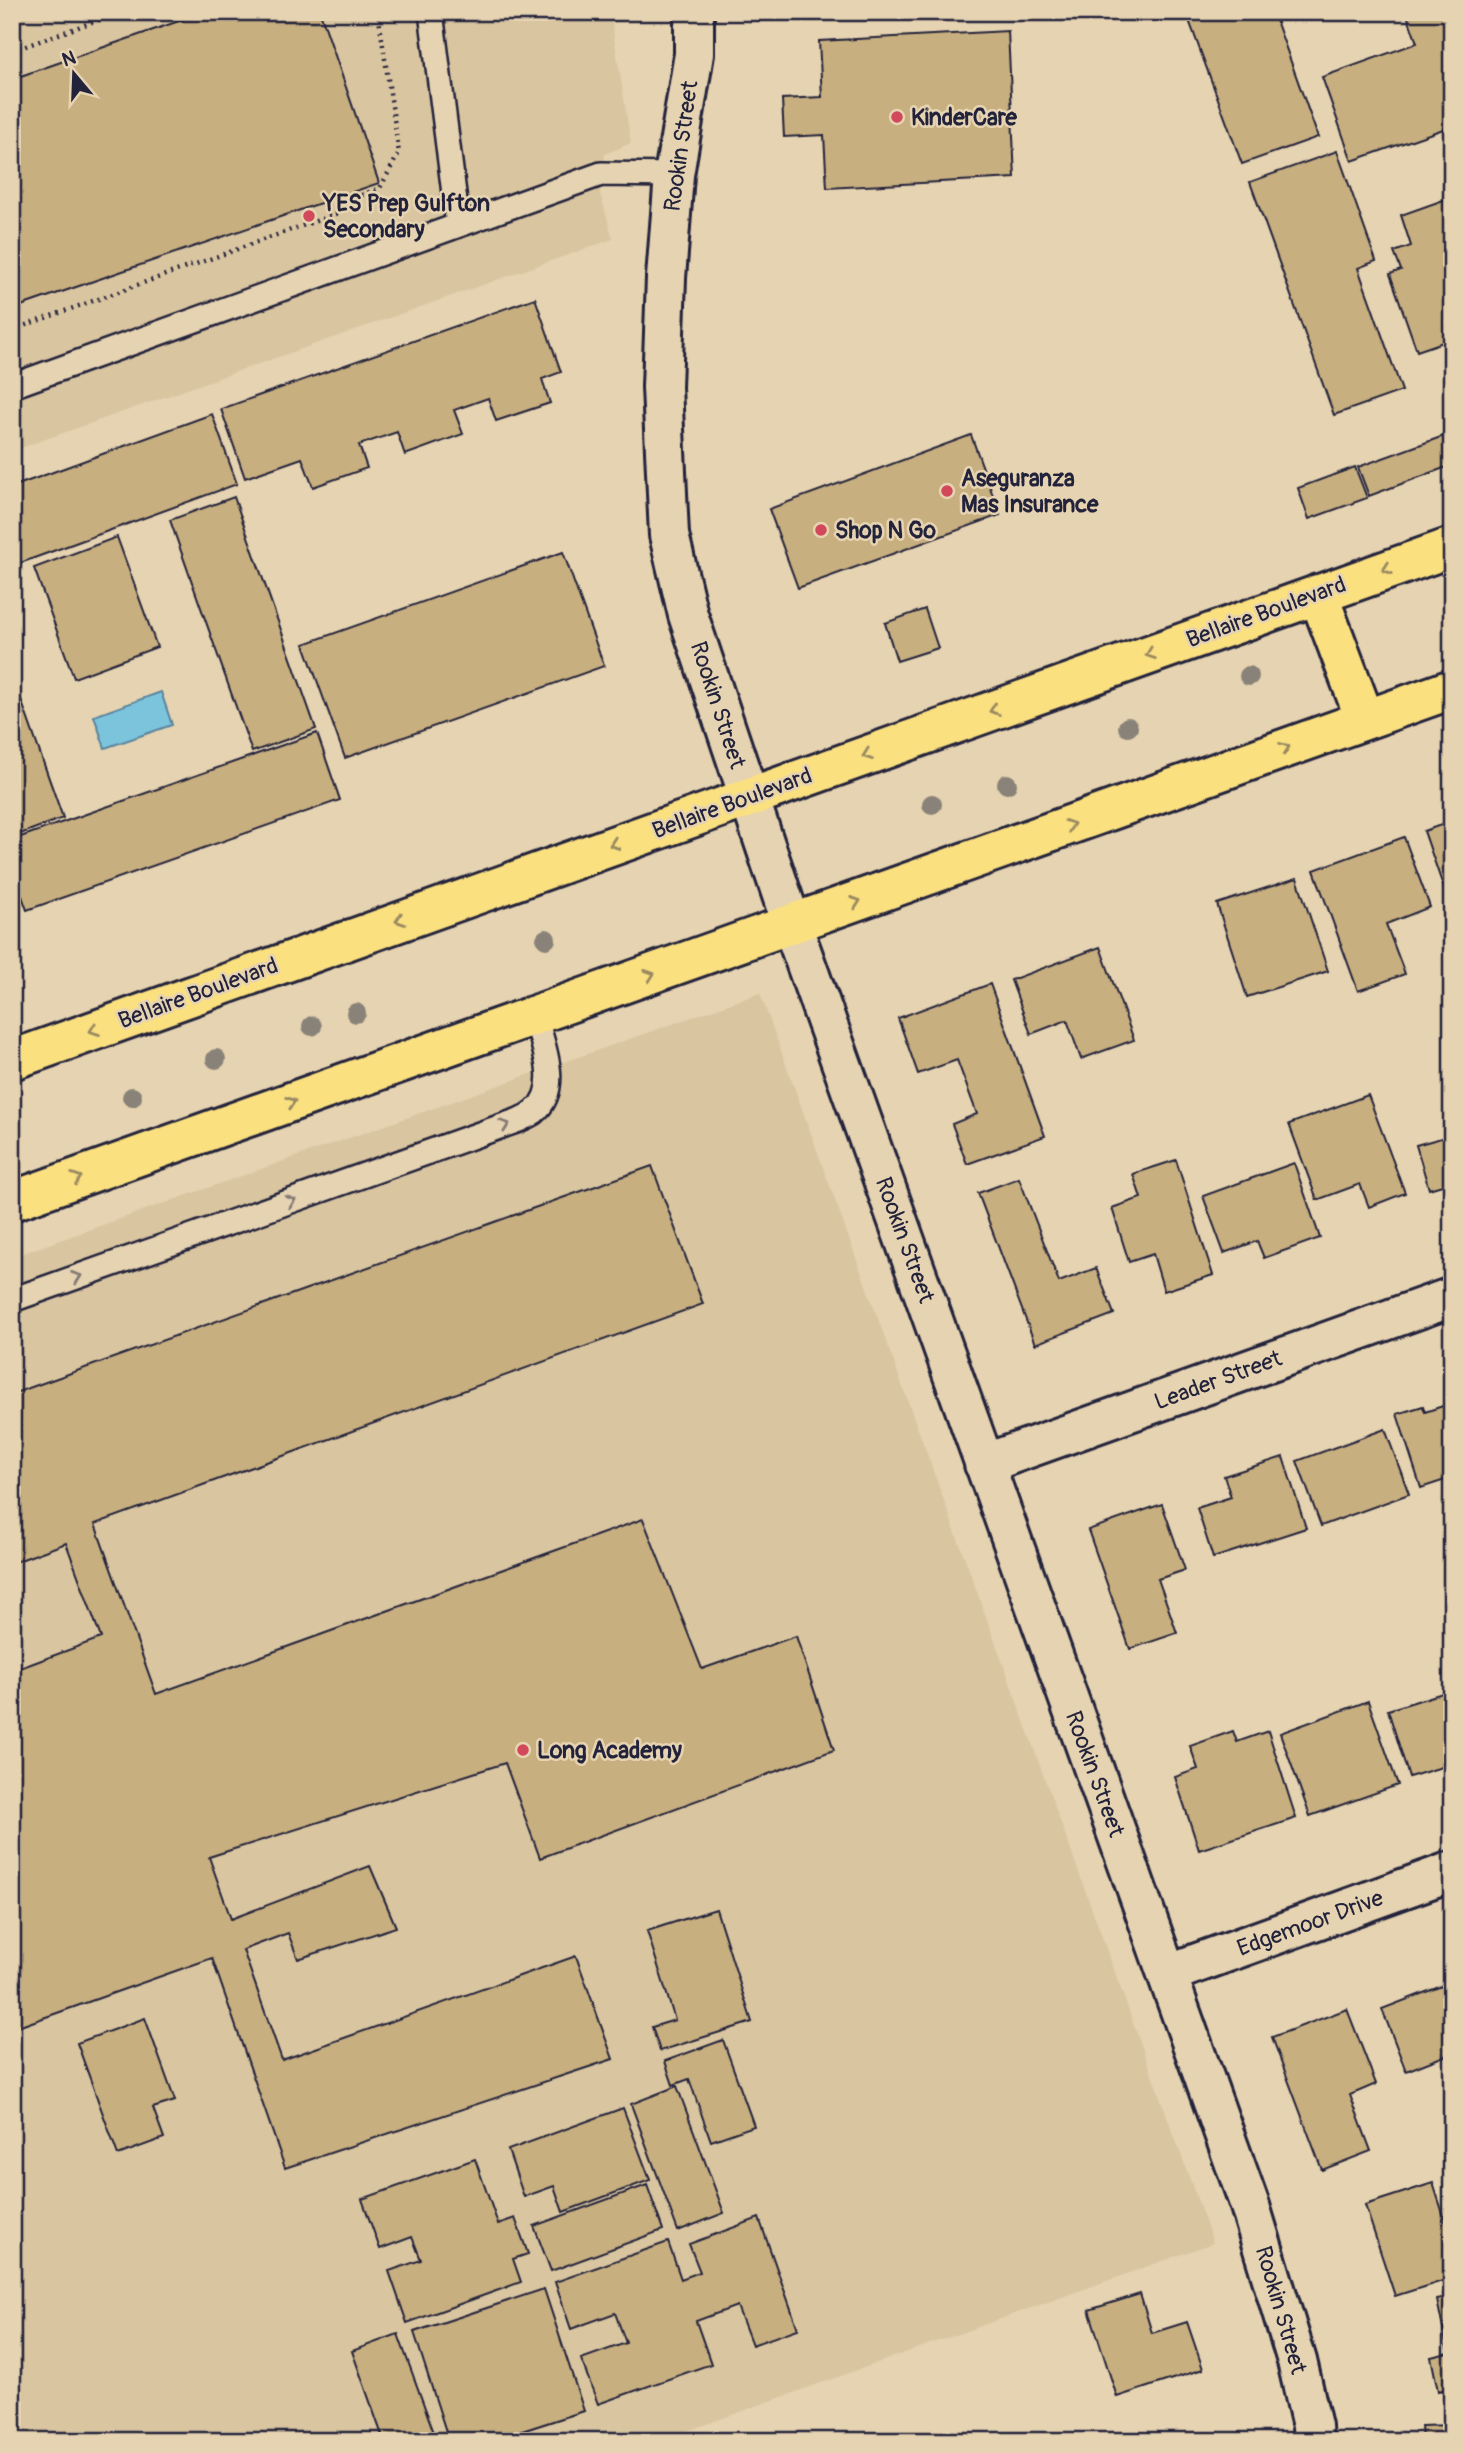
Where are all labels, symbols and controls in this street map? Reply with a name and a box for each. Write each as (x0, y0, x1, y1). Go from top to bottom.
north arrow (38, 38, 108, 108)
text: N (59, 45, 79, 72)
street label: Rookin Street (657, 78, 705, 213)
place label: KinderCare (911, 103, 1017, 132)
marker: KinderCare (889, 109, 905, 125)
place label: YES Prep Gulfton Secondary (322, 189, 490, 244)
marker: YES Prep Gulfton Secondary (301, 208, 317, 224)
place label: Aseguranza Mas Insurance (961, 464, 1099, 519)
marker: Aseguranza Mas Insurance (939, 483, 955, 499)
place label: Shop N Go (835, 516, 936, 545)
marker: Shop N Go (813, 522, 829, 538)
one-way arrow (1382, 561, 1394, 575)
street label: Bellaire Boulevard (1182, 570, 1350, 654)
street label: Rookin Street (684, 638, 752, 773)
one-way arrow (1144, 645, 1156, 659)
one-way arrow (988, 702, 1000, 716)
one-way arrow (1278, 742, 1290, 756)
one-way arrow (862, 747, 874, 761)
street label: Bellaire Boulevard (648, 761, 816, 845)
one-way arrow (1064, 819, 1076, 833)
one-way arrow (609, 836, 621, 850)
one-way arrow (850, 896, 862, 910)
one-way arrow (394, 912, 406, 926)
street label: Bellaire Boulevard (114, 951, 282, 1035)
one-way arrow (643, 970, 655, 984)
one-way arrow (88, 1022, 100, 1036)
one-way arrow (285, 1096, 297, 1110)
one-way arrow (499, 1119, 511, 1133)
one-way arrow (70, 1172, 82, 1186)
street label: Rookin Street (869, 1173, 941, 1308)
one-way arrow (284, 1195, 297, 1209)
one-way arrow (70, 1271, 82, 1285)
street label: Leader Street (1150, 1343, 1286, 1416)
street label: Rookin Street (1059, 1707, 1131, 1842)
place label: Long Academy (537, 1736, 682, 1765)
marker: Long Academy (515, 1742, 531, 1758)
street label: Edgemoor Drive (1233, 1883, 1388, 1963)
street label: Rookin Street (1249, 2243, 1313, 2378)

